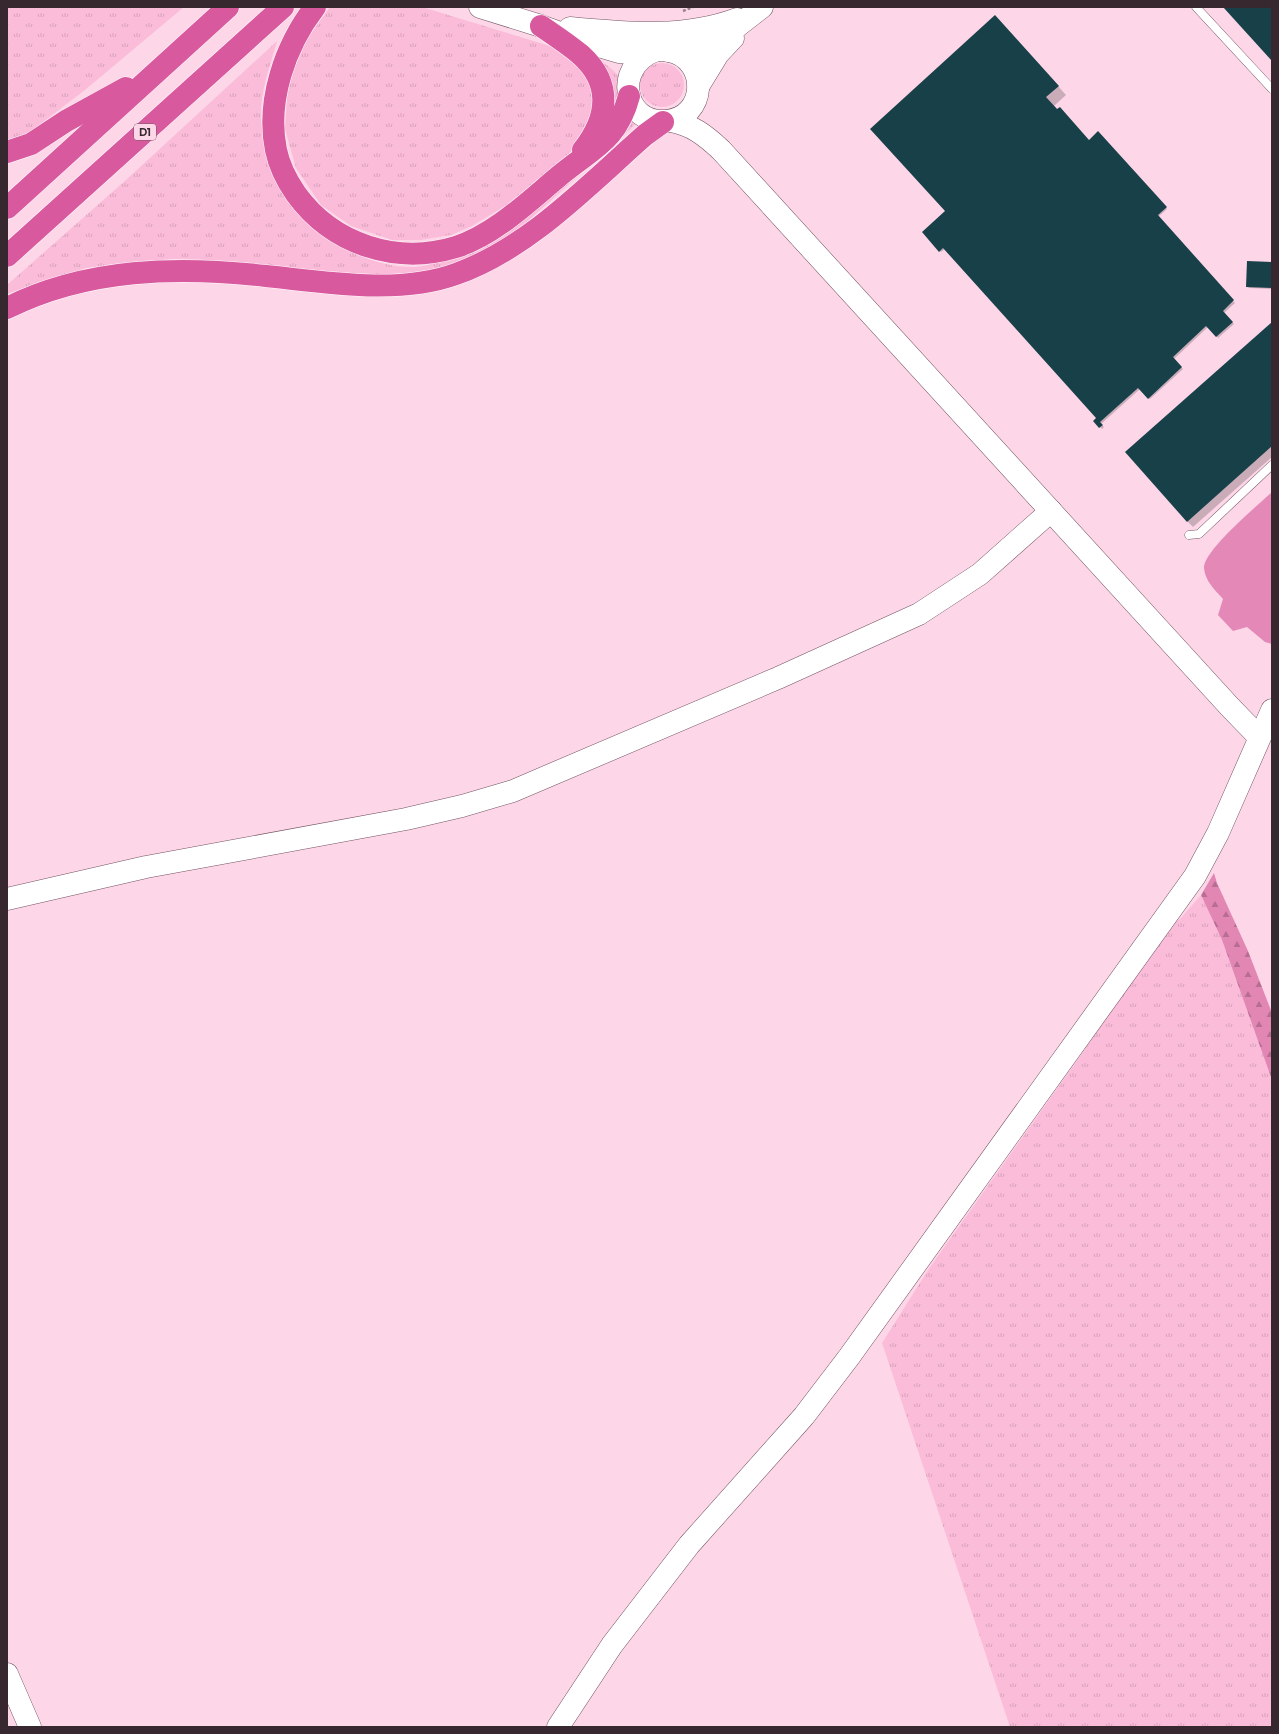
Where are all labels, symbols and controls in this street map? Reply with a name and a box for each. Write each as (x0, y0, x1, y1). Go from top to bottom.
road number: D1 (134, 124, 156, 140)

